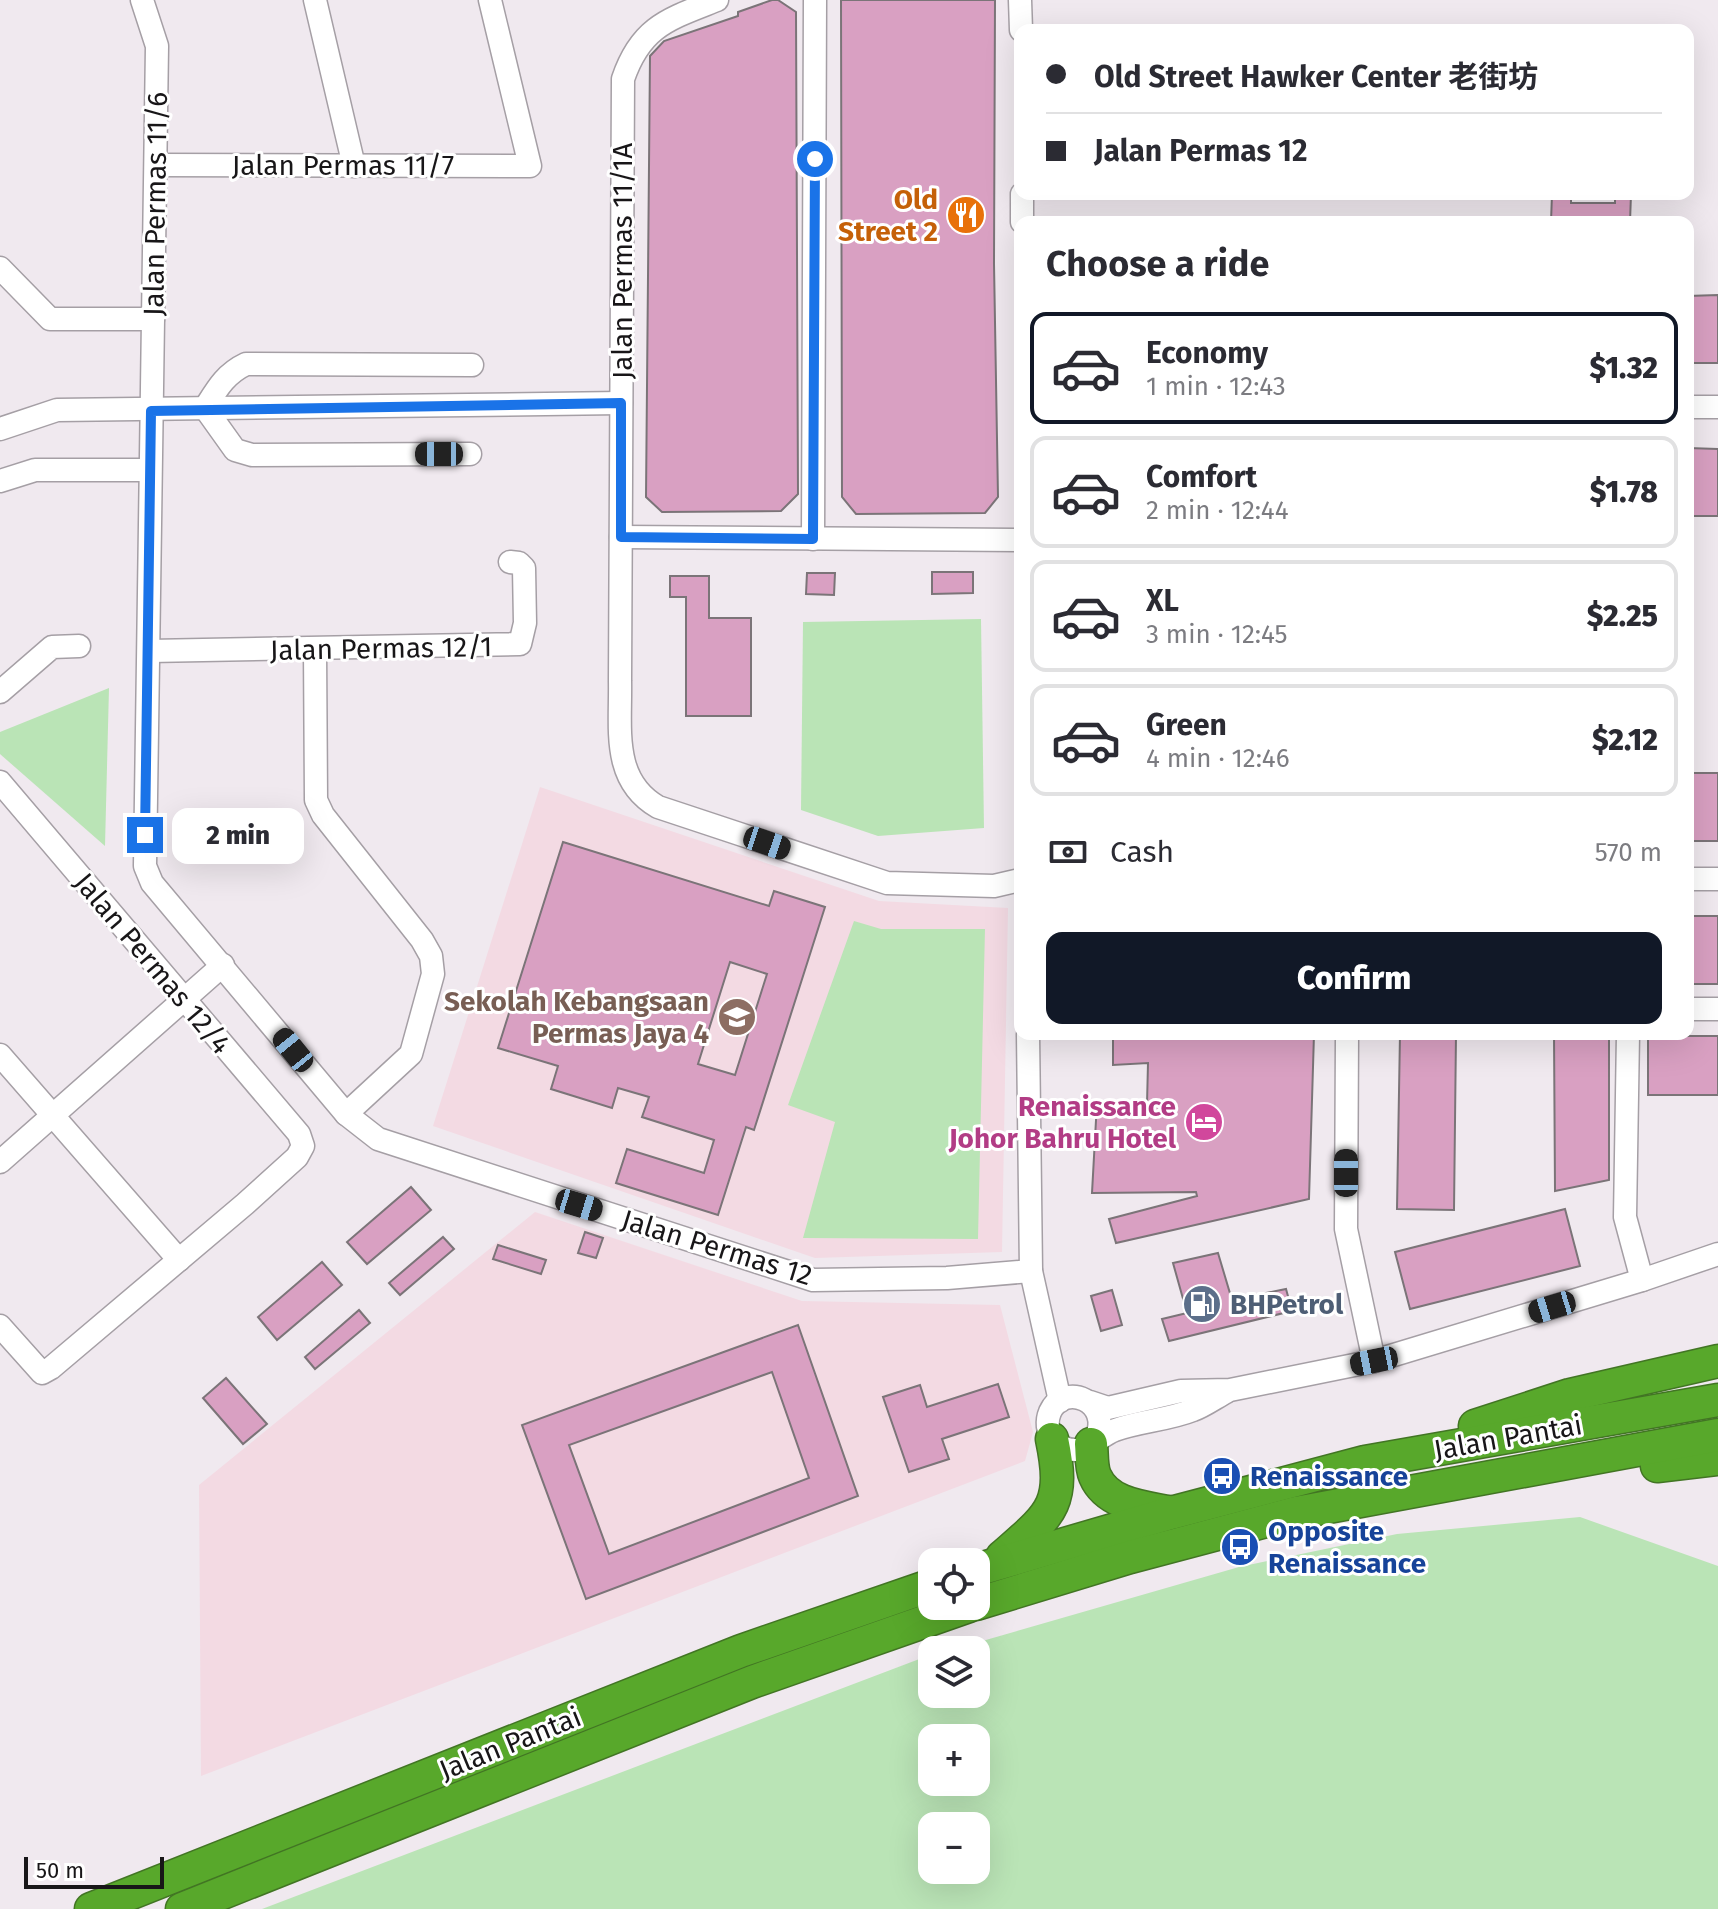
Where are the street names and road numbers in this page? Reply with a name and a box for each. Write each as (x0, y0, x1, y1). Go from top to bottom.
street label: Jalan Permas 11/6 (137, 92, 174, 316)
street label: Jalan Permas 11/1A (606, 143, 639, 379)
street label: Jalan Permas 11/7 (232, 149, 454, 182)
street label: Jalan Permas 12/1 (269, 630, 493, 667)
street label: Jalan Permas 12/4 (67, 866, 238, 1060)
street label: Jalan Permas 12 (618, 1203, 816, 1292)
street label: Jalan Pantai (1431, 1408, 1585, 1467)
street label: Jalan Pantai (434, 1700, 586, 1787)

